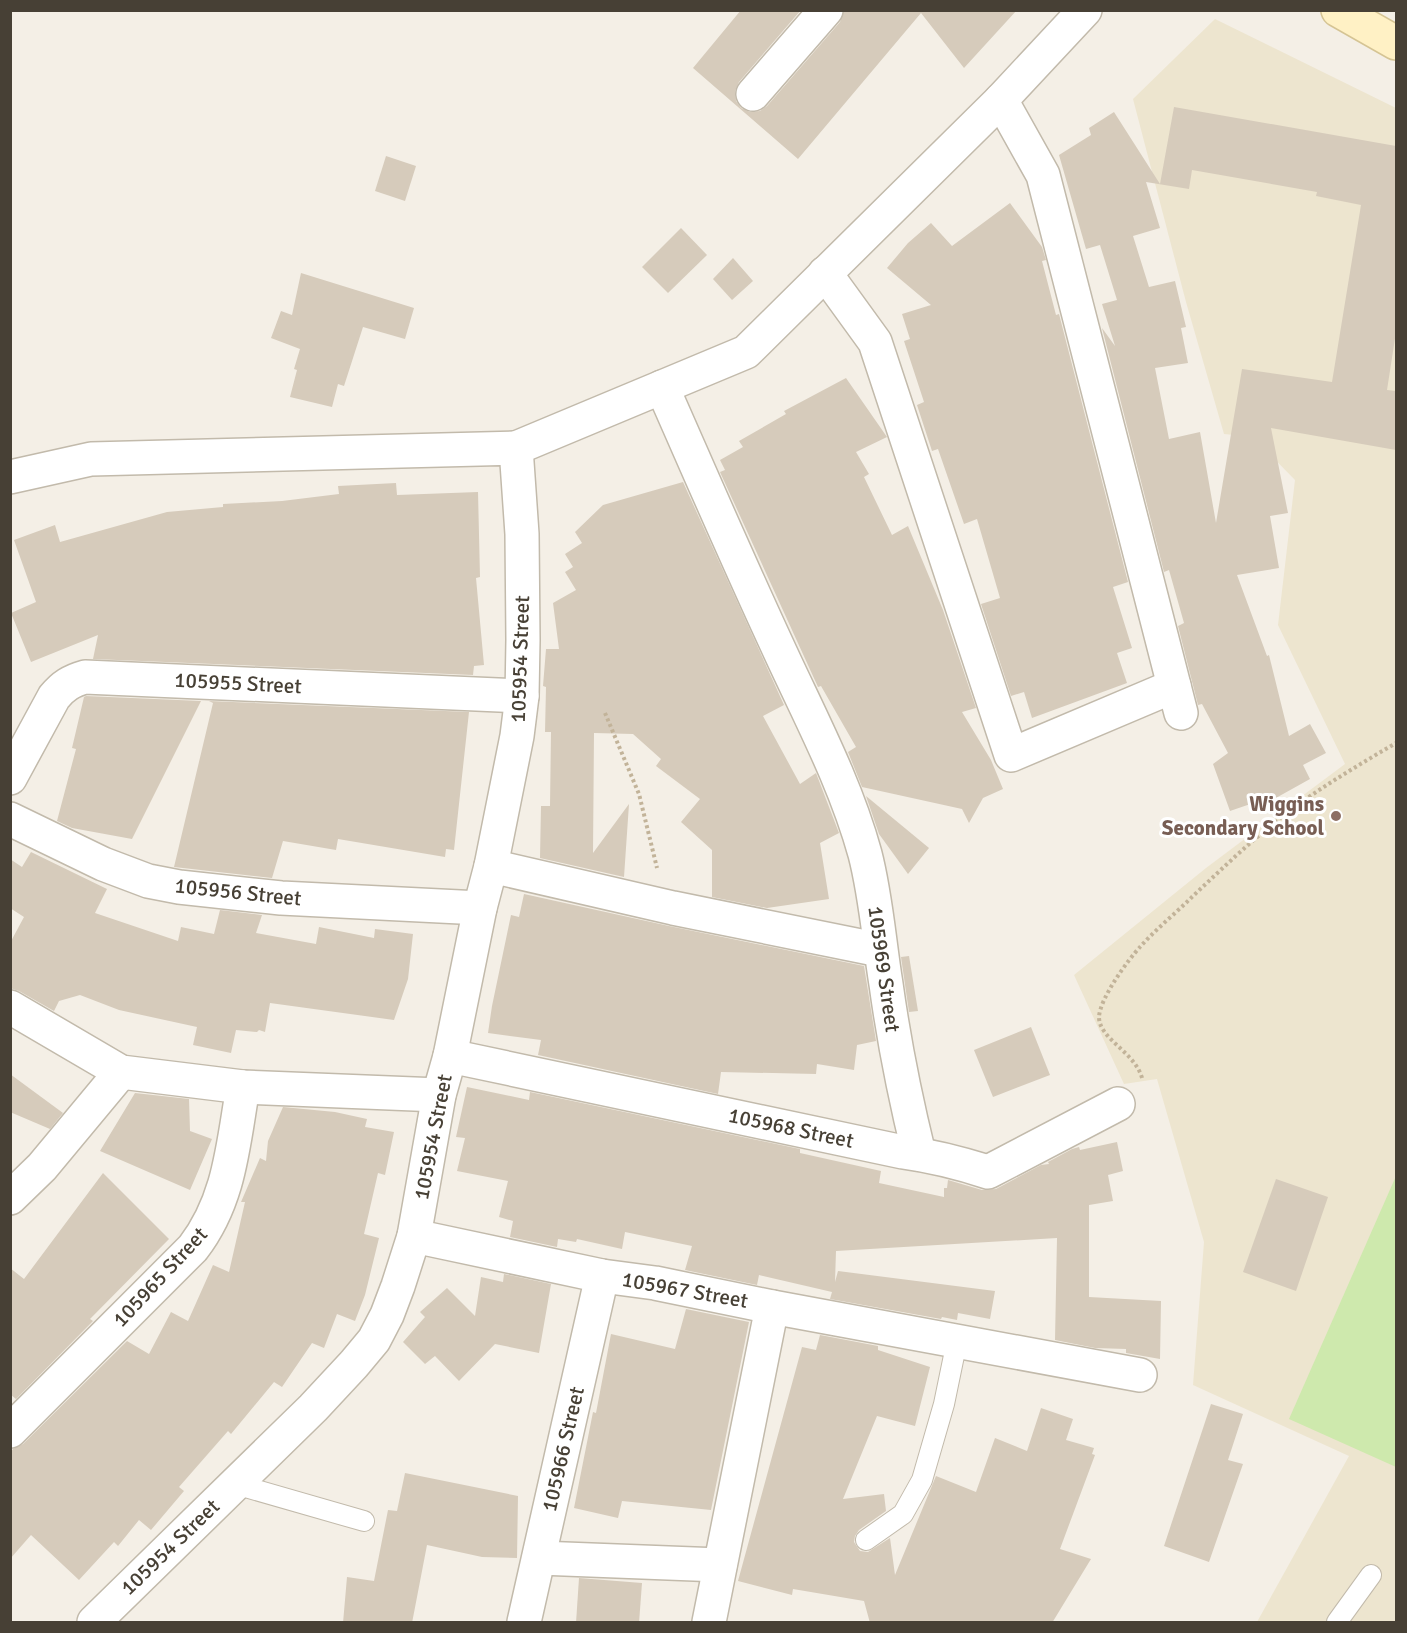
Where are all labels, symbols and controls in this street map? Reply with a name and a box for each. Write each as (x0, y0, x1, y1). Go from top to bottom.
street label: 105954 Street (505, 595, 535, 723)
street label: 105955 Street (174, 667, 302, 699)
place label: Wiggins Secondary School (1162, 791, 1324, 841)
marker: Wiggins Secondary School (1329, 809, 1343, 823)
street label: 105956 Street (173, 872, 303, 912)
street label: 105969 Street (862, 904, 906, 1034)
street label: 105954 Street (408, 1072, 458, 1202)
street label: 105968 Street (726, 1102, 856, 1154)
street label: 105965 Street (107, 1222, 213, 1332)
street label: 105967 Street (620, 1266, 750, 1314)
street label: 105966 Street (536, 1384, 590, 1514)
street label: 105954 Street (115, 1493, 225, 1601)

